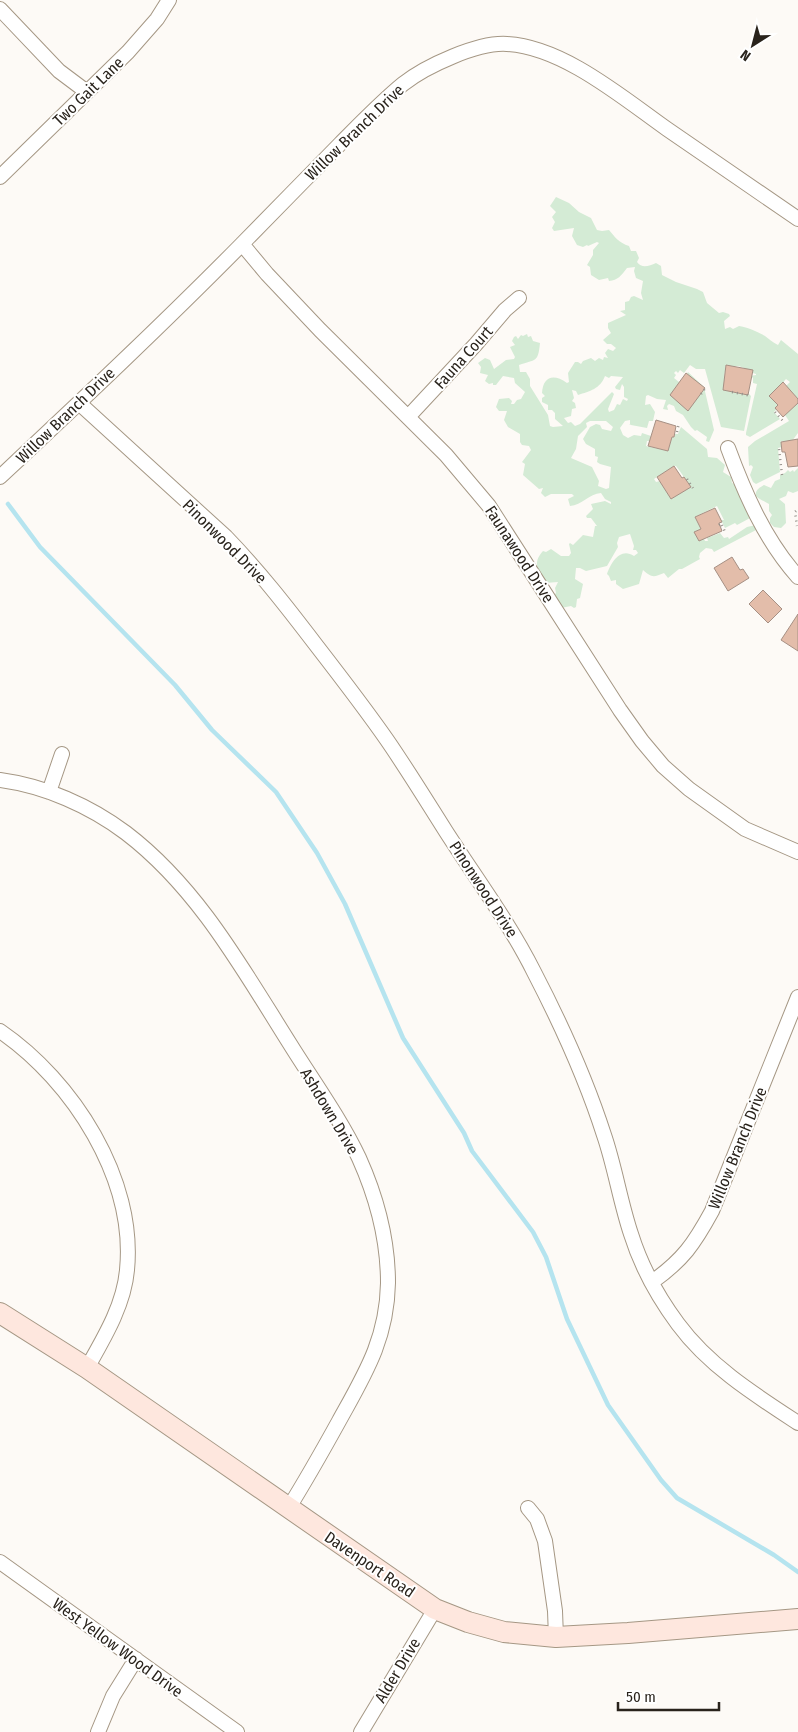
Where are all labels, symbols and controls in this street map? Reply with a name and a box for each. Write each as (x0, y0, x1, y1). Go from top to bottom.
north arrow (728, 20, 778, 70)
text: N (737, 46, 754, 64)
street label: Two Gait Lane (49, 53, 128, 130)
street label: Willow Branch Drive (301, 80, 408, 184)
street label: Fauna Court (430, 322, 497, 393)
street label: Willow Branch Drive (12, 363, 119, 467)
street label: Pinonwood Drive (179, 495, 271, 587)
street label: Faunawood Drive (481, 502, 558, 606)
street label: Pinonwood Drive (445, 837, 522, 941)
street label: Ashdown Drive (296, 1065, 363, 1158)
street label: Willow Branch Drive (704, 1084, 771, 1212)
street label: Davenport Road (321, 1527, 418, 1602)
street label: West Yellow Wood Drive (49, 1594, 187, 1701)
street label: Alder Drive (371, 1634, 424, 1706)
scale bar (618, 1680, 719, 1712)
text: 50 m (626, 1688, 656, 1706)

